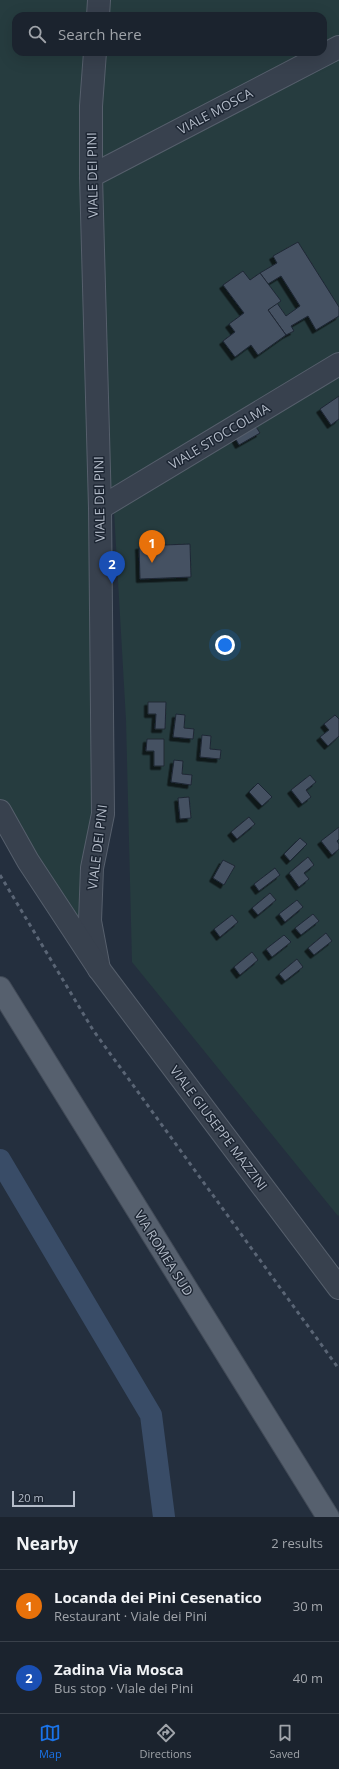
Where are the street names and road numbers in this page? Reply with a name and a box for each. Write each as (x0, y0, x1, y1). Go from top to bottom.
street label: VIALE MOSCA (174, 83, 256, 138)
street label: VIALE DEI PINI (82, 132, 102, 218)
street label: VIALE STOCCOLMA (165, 398, 273, 473)
street label: VIALE DEI PINI (89, 456, 109, 542)
street label: VIALE DEI PINI (83, 803, 111, 891)
street label: VIALE GIUSEPPE MAZZINI (166, 1062, 272, 1194)
street label: VIA ROMEA SUD (130, 1207, 198, 1299)

